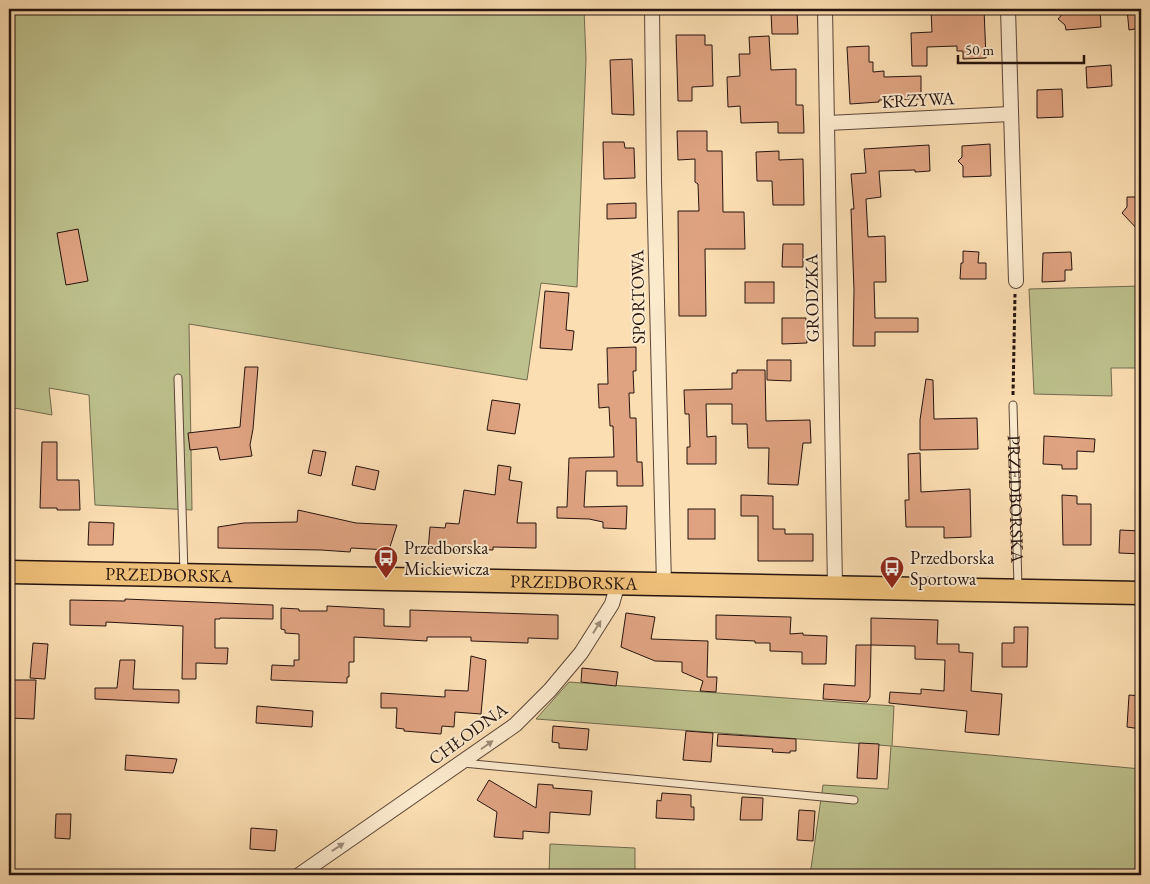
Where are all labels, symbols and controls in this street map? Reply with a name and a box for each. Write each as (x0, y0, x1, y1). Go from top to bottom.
scale bar (958, 32, 1084, 64)
text: 50 m (965, 40, 994, 59)
street label: KRZYWA (881, 86, 956, 113)
street label: SPORTOWA (625, 249, 650, 344)
street label: GRODZKA (799, 253, 824, 343)
street label: PRZEDBORSKA (1003, 435, 1029, 564)
place label: Przedborska Mickiewicza (404, 536, 490, 580)
bus stop icon: Przedborska Mickiewicza (373, 545, 399, 579)
place label: Przedborska Sportowa (910, 546, 995, 590)
bus stop icon: Przedborska Sportowa (879, 555, 905, 589)
street label: PRZEDBORSKA (105, 562, 234, 587)
street label: PRZEDBORSKA (510, 569, 638, 595)
one-way arrow (592, 621, 601, 634)
street label: CHŁODNA (424, 697, 512, 770)
one-way arrow (480, 740, 493, 750)
one-way arrow (331, 842, 345, 852)

